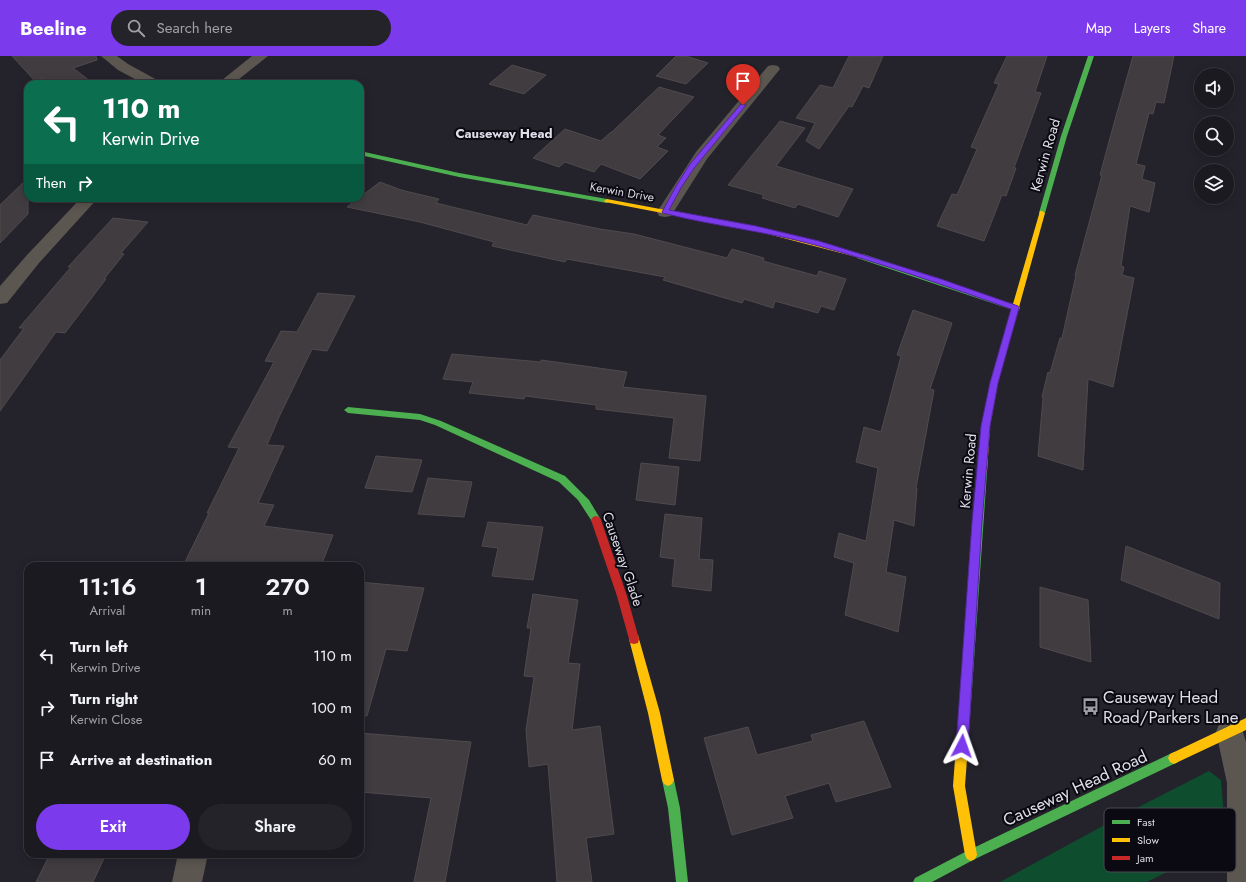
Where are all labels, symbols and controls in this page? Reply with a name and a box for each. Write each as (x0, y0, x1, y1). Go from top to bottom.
search box (111, 10, 391, 46)
text: Beeline (20, 15, 87, 42)
icon: search (125, 17, 147, 39)
text: Search here (157, 17, 232, 39)
text: Map (1086, 18, 1112, 38)
text: Layers (1134, 18, 1170, 38)
text: Share (1192, 18, 1226, 38)
pin (726, 64, 760, 105)
map controls (1194, 68, 1234, 204)
button: sound (1194, 68, 1234, 108)
icon: arrive (732, 70, 754, 92)
text: 110 m (102, 88, 180, 129)
icon: left (36, 96, 88, 148)
street label: Kerwin Road (1025, 116, 1065, 194)
button: search (1194, 116, 1234, 156)
district label: Causeway Head (456, 124, 552, 143)
text: Kerwin Drive (102, 126, 199, 152)
button: layers (1194, 164, 1234, 204)
text: Then (36, 172, 66, 194)
icon: right (74, 172, 96, 194)
street label: Kerwin Drive (588, 177, 656, 207)
street label: Kerwin Road (955, 433, 981, 509)
street label: Causeway Glade (597, 509, 649, 609)
text: 11:16 (78, 569, 137, 604)
text: 1 (195, 569, 207, 604)
text: 270 (265, 569, 310, 604)
text: Arrival (89, 601, 125, 620)
text: min (191, 601, 211, 620)
text: m (282, 601, 293, 620)
text: Turn left (70, 636, 128, 658)
icon: left (36, 645, 58, 667)
text: 110 m (313, 645, 352, 667)
text: Kerwin Drive (70, 658, 140, 677)
place label: Causeway Head Road/Parkers Lane (1103, 685, 1239, 729)
text: Turn right (70, 688, 138, 710)
icon: right (36, 697, 58, 719)
text: 100 m (311, 697, 352, 719)
bus stop icon: Causeway Head Road/Parkers Lane (1080, 697, 1100, 717)
text: Kerwin Close (70, 710, 142, 729)
position arrow (941, 725, 983, 767)
street label: Causeway Head Road (999, 744, 1151, 832)
icon: arrive (36, 749, 58, 771)
text: Arrive at destination (70, 749, 212, 771)
text: 60 m (318, 749, 352, 771)
button: Exit (36, 804, 190, 850)
button: Share (198, 804, 352, 850)
legend (1104, 808, 1236, 872)
text: Fast (1137, 814, 1155, 830)
text: Slow (1137, 832, 1159, 848)
text: Jam (1135, 850, 1154, 866)

